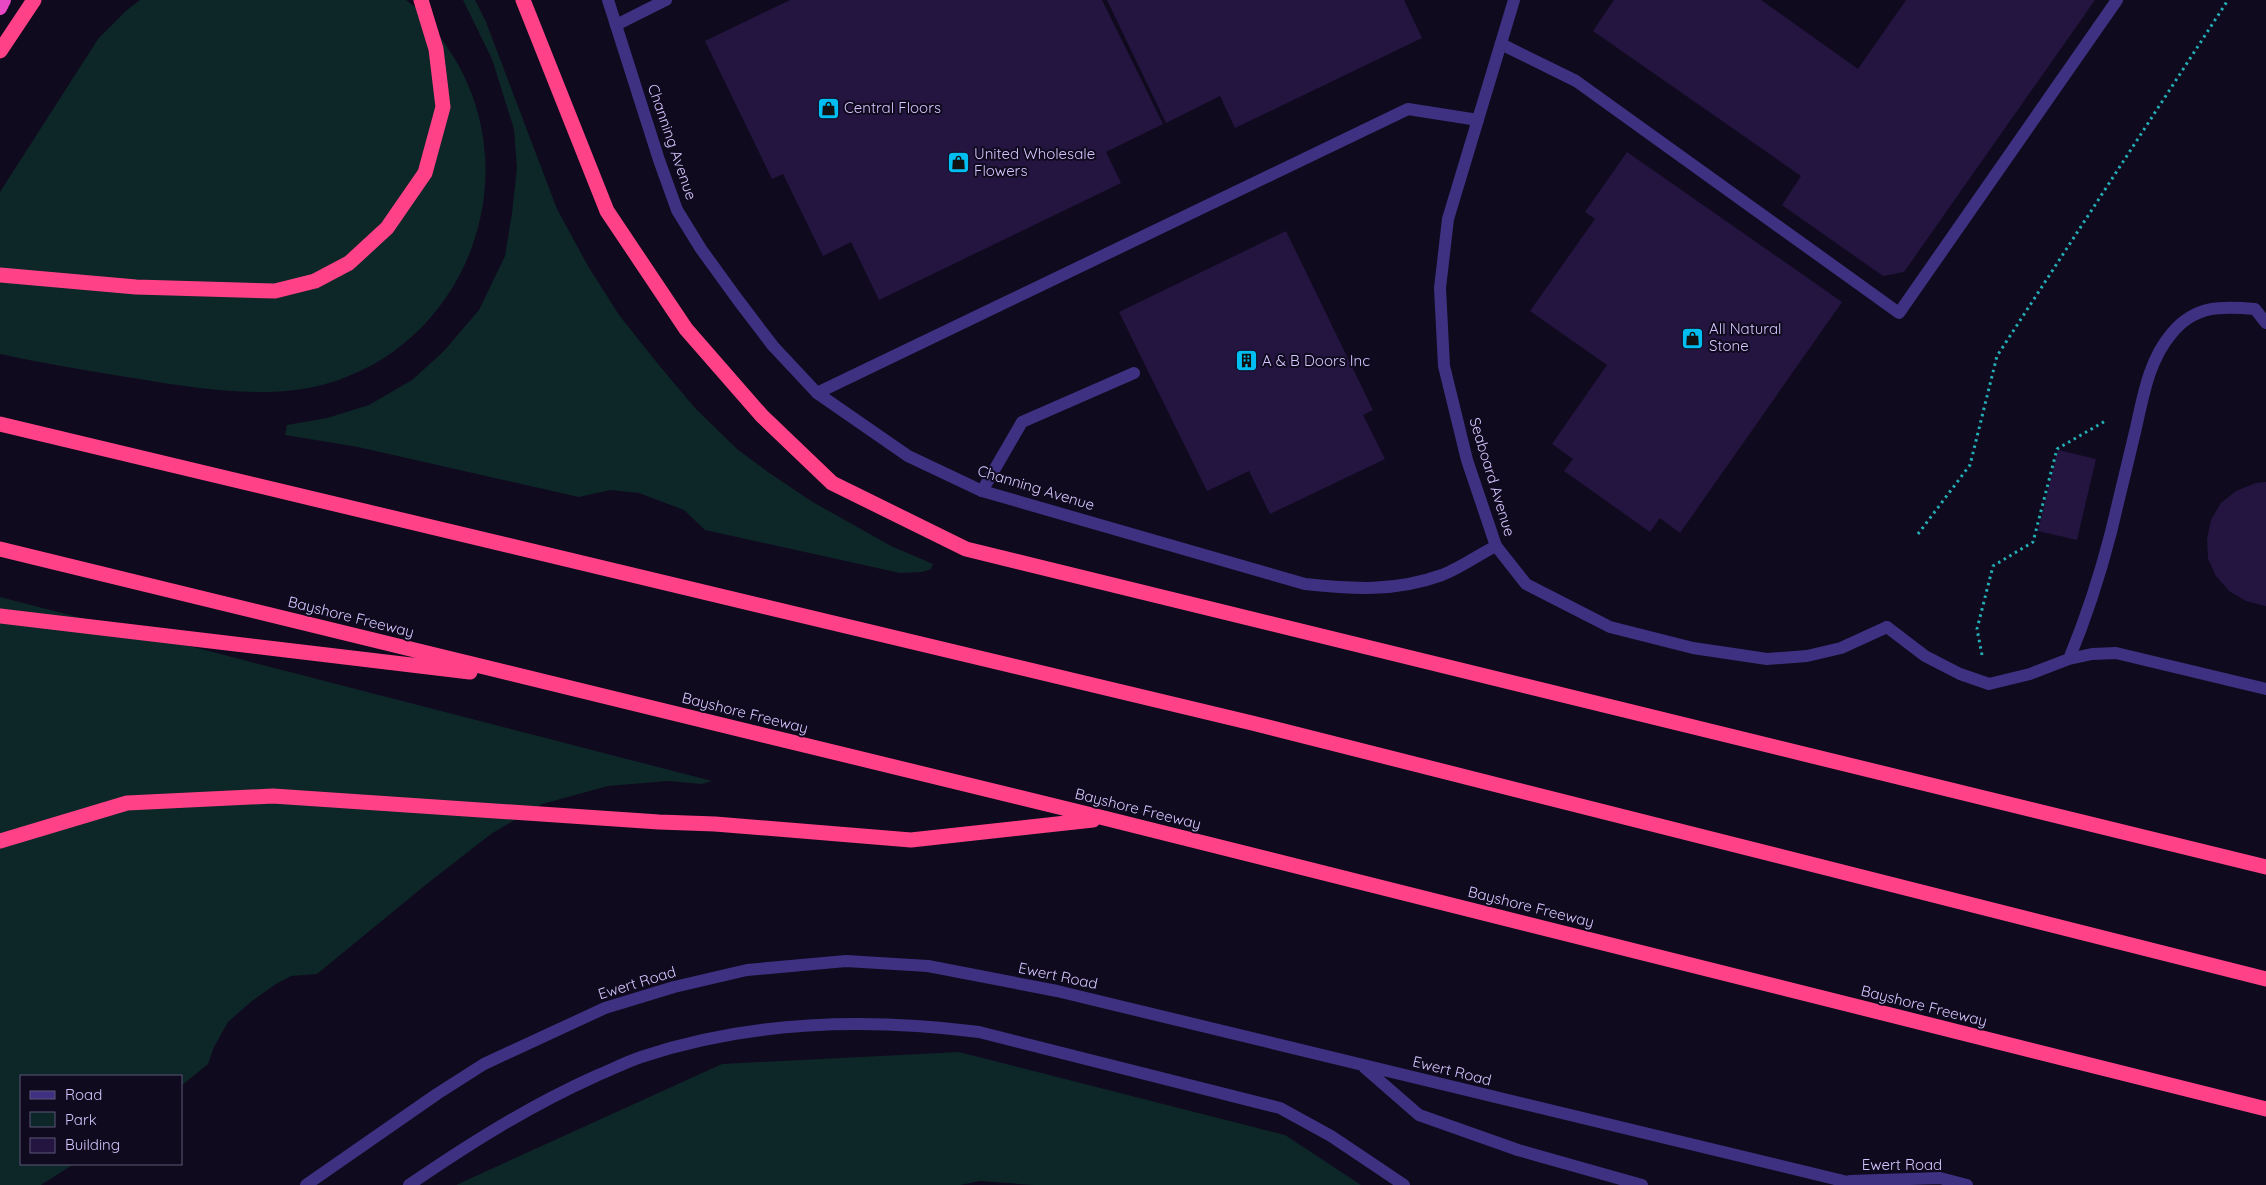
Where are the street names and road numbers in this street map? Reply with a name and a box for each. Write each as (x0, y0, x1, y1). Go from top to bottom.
street label: Channing Avenue (644, 81, 701, 202)
street label: Seaboard Avenue (1465, 415, 1520, 539)
street label: Channing Avenue (975, 461, 1097, 514)
street label: Bayshore Freeway (286, 592, 416, 641)
street label: Bayshore Freeway (680, 688, 810, 737)
street label: Bayshore Freeway (1073, 784, 1203, 833)
street label: Bayshore Freeway (1466, 882, 1596, 931)
street label: Ewert Road (1017, 958, 1099, 993)
street label: Ewert Road (596, 962, 678, 1003)
street label: Bayshore Freeway (1859, 981, 1989, 1030)
street label: Ewert Road (1411, 1052, 1493, 1089)
street label: Ewert Road (1862, 1155, 1942, 1174)

